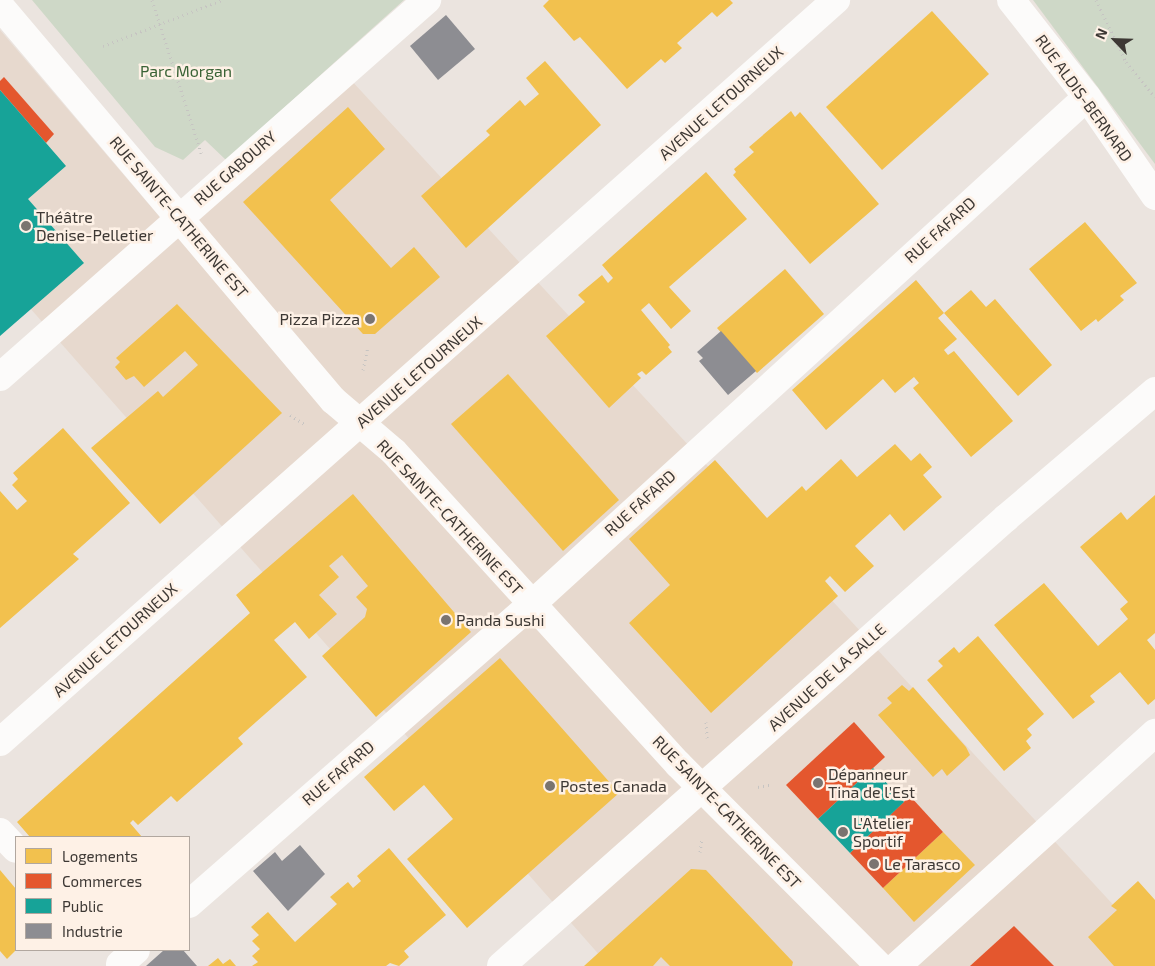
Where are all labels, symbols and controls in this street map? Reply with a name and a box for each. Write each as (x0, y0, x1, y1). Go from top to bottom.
north arrow (1090, 15, 1140, 65)
street label: RUE ALDIS-BERNARD (1031, 31, 1137, 165)
street label: AVENUE LETOURNEUX (655, 42, 787, 164)
park label: Parc Morgan (140, 61, 232, 81)
street label: RUE GABOURY (190, 127, 280, 209)
street label: RUE SAINTE-CATHERINE EST (106, 132, 252, 302)
street label: RUE FAFARD (900, 193, 980, 267)
place label: Théâtre Denise-Pelletier (36, 207, 153, 245)
marker: Théâtre Denise-Pelletier (20, 220, 32, 232)
place label: Pizza Pizza (279, 309, 360, 329)
street label: AVENUE LETOURNEUX (352, 312, 486, 432)
marker: Pizza Pizza (364, 313, 376, 325)
street label: RUE SAINTE-CATHERINE EST (373, 435, 527, 599)
street label: RUE FAFARD (600, 466, 680, 540)
street label: AVENUE LETOURNEUX (49, 579, 181, 701)
place label: Panda Sushi (456, 610, 544, 630)
marker: Panda Sushi (440, 614, 452, 626)
street label: AVENUE DE LA SALLE (764, 619, 890, 735)
street label: RUE SAINTE-CATHERINE EST (649, 732, 805, 892)
street label: RUE FAFARD (298, 737, 378, 809)
place label: Dépanneur Tina de l'Est (828, 764, 915, 802)
place label: Postes Canada (560, 776, 667, 796)
marker: Dépanneur Tina de l'Est (812, 777, 824, 789)
marker: Postes Canada (544, 780, 556, 792)
place label: L'Atelier Sportif (853, 813, 911, 851)
marker: L'Atelier Sportif (837, 826, 849, 838)
legend (15, 836, 190, 951)
text: Logements (62, 847, 138, 865)
place label: Le Tarasco (884, 854, 961, 874)
marker: Le Tarasco (868, 858, 880, 870)
text: Commerces (62, 872, 142, 890)
text: Public (62, 897, 103, 915)
text: Industrie (62, 922, 123, 940)

